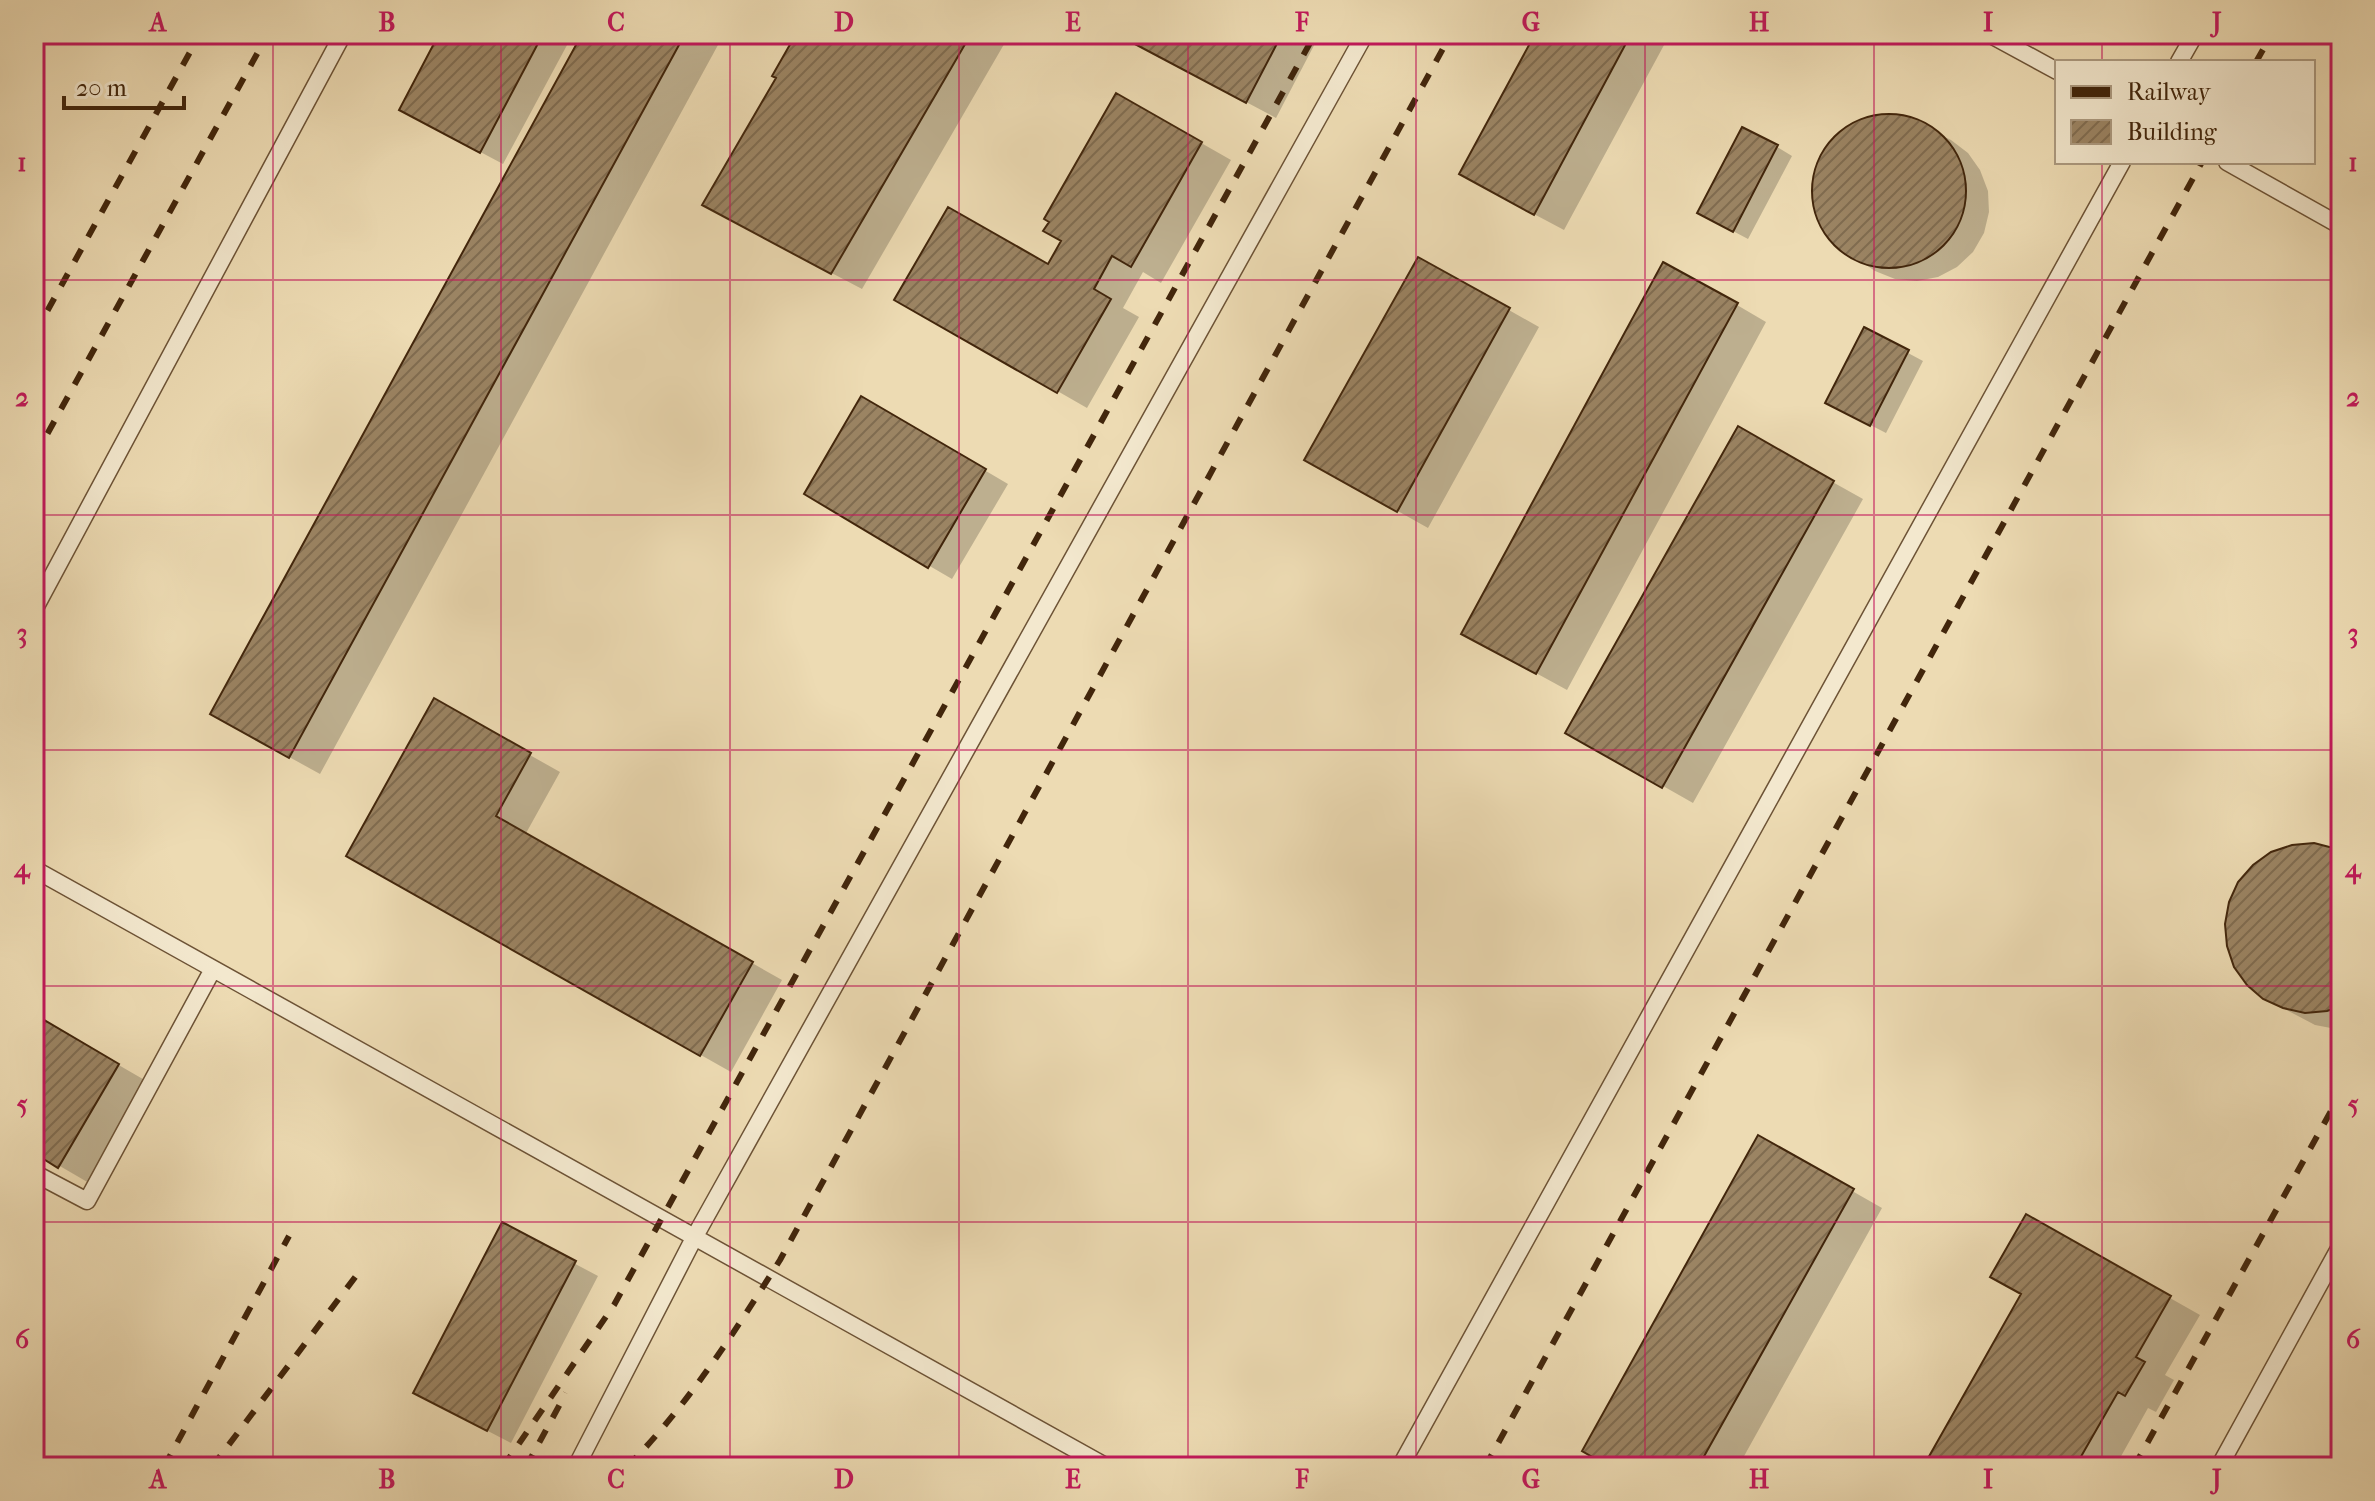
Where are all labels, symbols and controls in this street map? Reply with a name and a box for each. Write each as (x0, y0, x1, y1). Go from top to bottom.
text: A (148, 7, 168, 38)
text: B (379, 7, 396, 38)
text: C (607, 7, 625, 38)
text: D (834, 7, 854, 38)
text: E (1065, 7, 1081, 38)
text: F (1294, 7, 1309, 38)
text: G (1522, 7, 1540, 38)
text: H (1749, 7, 1770, 38)
text: I (1983, 7, 1993, 38)
text: J (2209, 7, 2222, 38)
scale bar (64, 60, 184, 110)
legend (2055, 60, 2315, 164)
text: 20 m (76, 74, 127, 102)
text: Railway (2127, 78, 2212, 106)
text: Building (2127, 118, 2218, 146)
text: 1 (17, 147, 27, 178)
text: 1 (2348, 147, 2358, 178)
text: 2 (15, 382, 29, 413)
text: 2 (2346, 382, 2360, 413)
text: 3 (17, 618, 27, 649)
text: 3 (2348, 618, 2358, 649)
text: 4 (13, 853, 31, 885)
text: 4 (2344, 853, 2362, 885)
text: 5 (16, 1089, 28, 1120)
text: 5 (2347, 1089, 2359, 1120)
text: 6 (15, 1324, 30, 1355)
text: 6 (2346, 1324, 2361, 1355)
text: A (148, 1464, 168, 1495)
text: B (379, 1464, 396, 1495)
text: C (607, 1464, 625, 1495)
text: D (834, 1464, 854, 1495)
text: E (1065, 1464, 1081, 1495)
text: F (1294, 1464, 1309, 1495)
text: G (1522, 1464, 1540, 1495)
text: H (1749, 1464, 1770, 1495)
text: I (1983, 1464, 1993, 1495)
text: J (2209, 1464, 2222, 1495)

